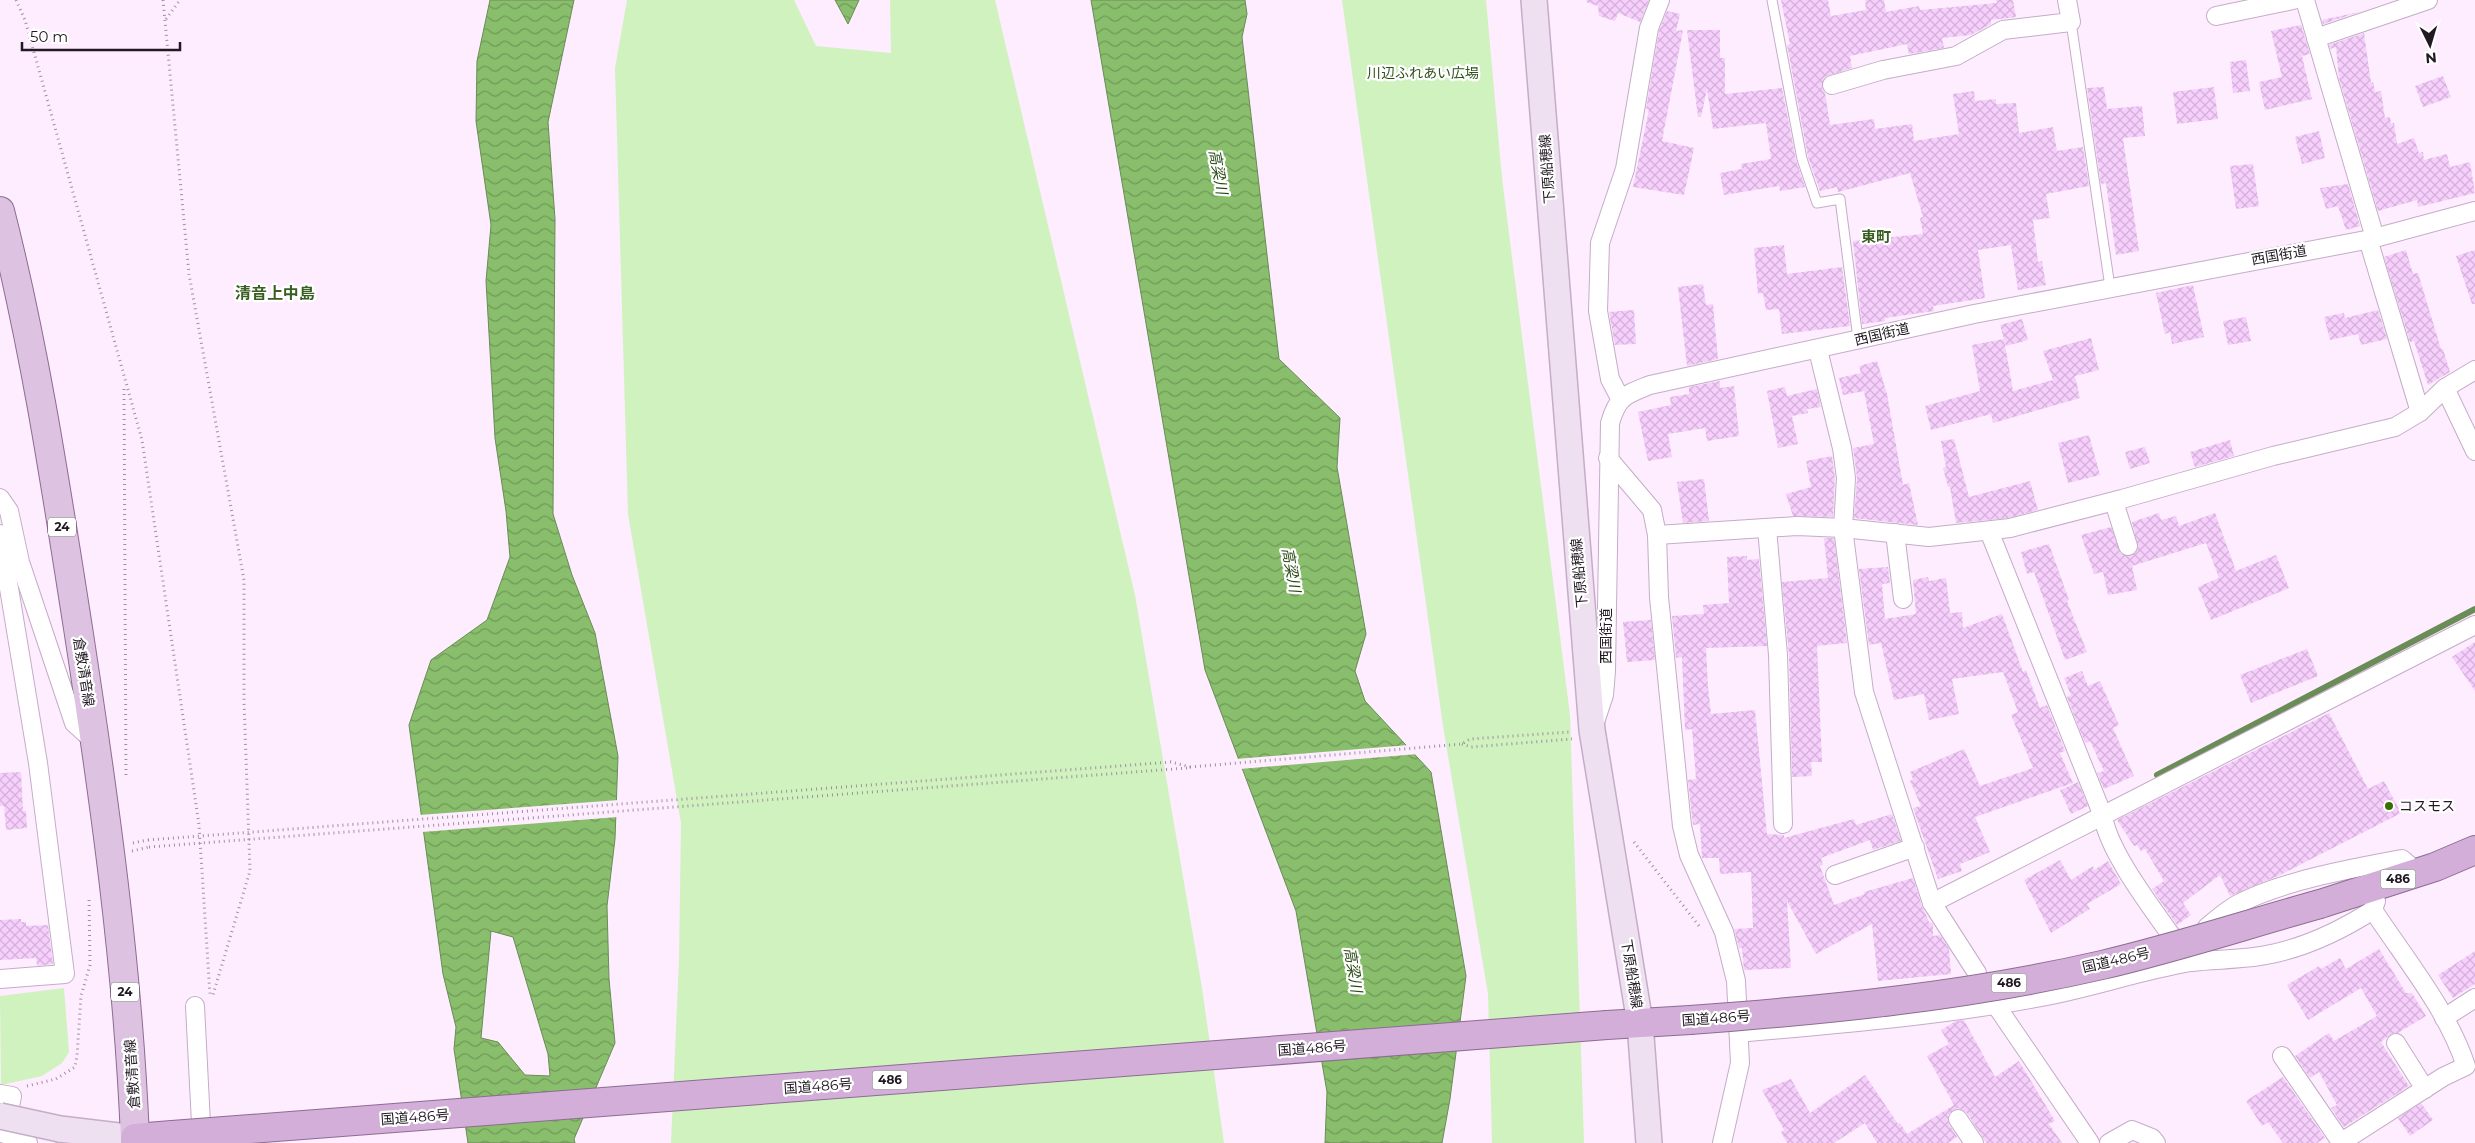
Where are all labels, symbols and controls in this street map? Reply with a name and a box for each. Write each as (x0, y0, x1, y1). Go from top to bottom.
scale bar (22, 20, 180, 52)
north arrow (2405, 20, 2455, 70)
text: 50 m (30, 27, 68, 46)
text: N (2425, 48, 2438, 67)
park label: 川辺ふれあい広場 (1367, 64, 1479, 82)
street label: 下原船穂線 (1536, 133, 1558, 205)
water label: 高梁川 (1205, 148, 1232, 198)
district label: 東町 (1861, 227, 1891, 246)
street label: 西国街道 (2250, 241, 2308, 269)
district label: 清音上中島 (235, 284, 315, 303)
street label: 西国街道 (1853, 319, 1911, 349)
road number: 24 (48, 518, 76, 536)
street label: 下原船穂線 (1567, 537, 1591, 609)
water label: 高梁川 (1278, 546, 1305, 596)
street label: 西国街道 (1597, 608, 1615, 664)
street label: 倉敷清音線 (70, 636, 98, 708)
place label: コスモス (2399, 797, 2455, 815)
marker: コスモス (2383, 800, 2395, 812)
road number: 486 (2380, 870, 2416, 889)
street label: 下原船穂線 (1618, 938, 1646, 1010)
street label: 国道486号 (2080, 943, 2152, 977)
water label: 高梁川 (1341, 946, 1367, 996)
road number: 486 (1992, 974, 2026, 992)
road number: 24 (111, 982, 139, 1002)
street label: 国道486号 (1681, 1007, 1751, 1029)
street label: 国道486号 (1277, 1037, 1347, 1059)
street label: 倉敷清音線 (121, 1038, 143, 1110)
road number: 486 (872, 1070, 908, 1090)
street label: 国道486号 (783, 1075, 853, 1097)
street label: 国道486号 (380, 1106, 450, 1128)

